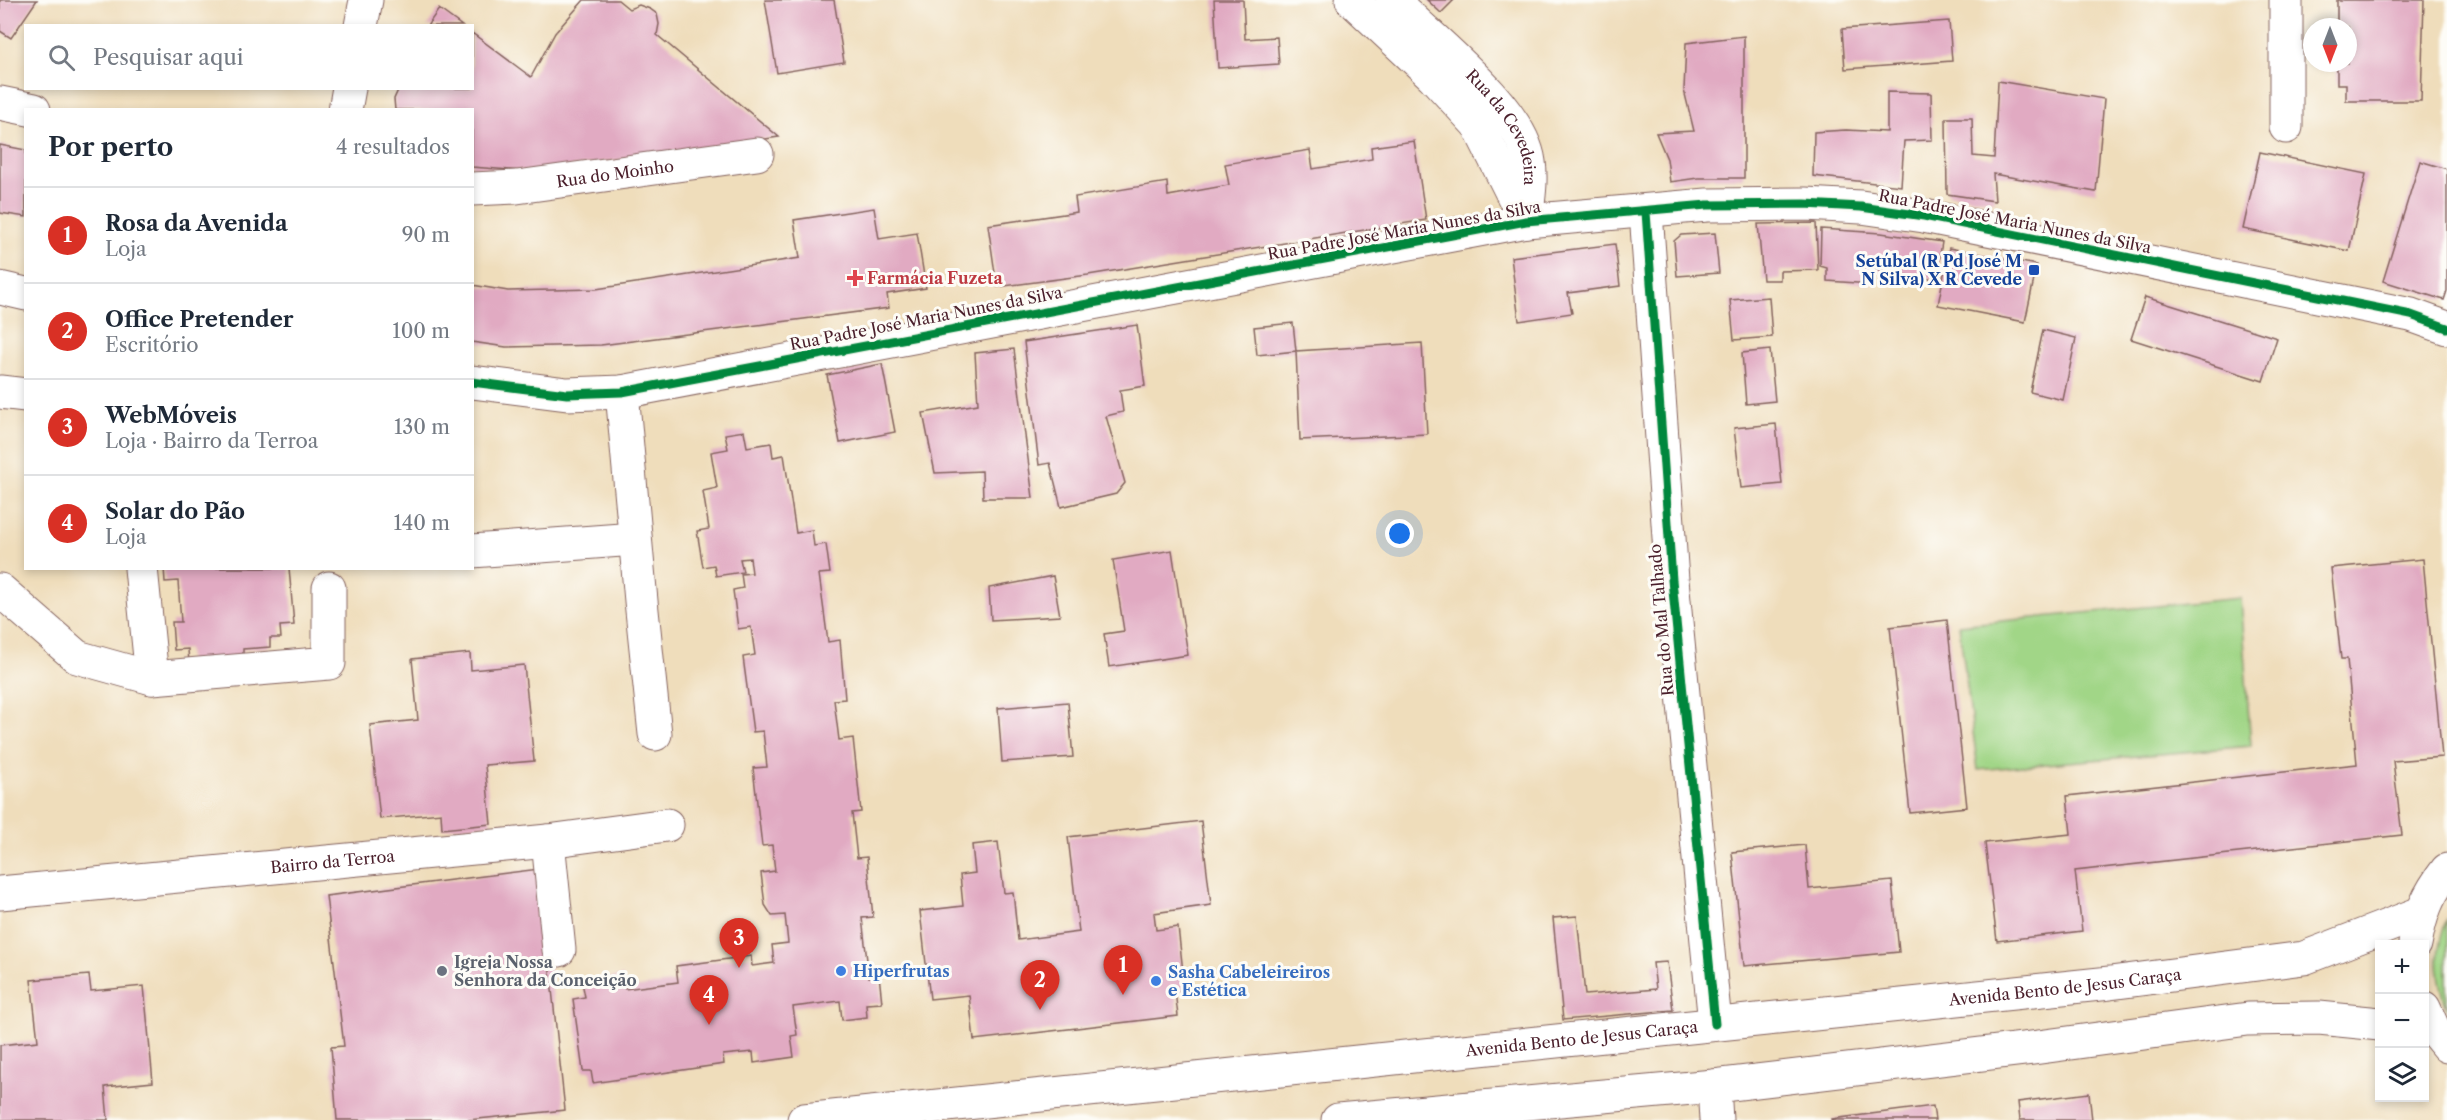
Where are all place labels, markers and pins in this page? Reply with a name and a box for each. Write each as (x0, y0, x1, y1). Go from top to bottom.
place label: Setúbal (R Pd José M N Silva) X R Cevede (1855, 251, 2022, 289)
marker: Setúbal (R Pd José M N Silva) X R Cevede (2027, 263, 2041, 277)
place label: Farmácia Fuzeta (867, 268, 1004, 288)
marker: Farmácia Fuzeta (848, 271, 862, 285)
pin: 3 (720, 918, 758, 968)
pin: 1 (1104, 946, 1142, 995)
place label: Igreja Nossa Senhora da Conceição (454, 952, 637, 990)
pin: 2 (1020, 960, 1060, 1010)
place label: Hiperfrutas (853, 961, 950, 981)
place label: Sasha Cabeleireiros e Estética (1168, 962, 1330, 1000)
marker: Igreja Nossa Senhora da Conceição (435, 964, 449, 978)
marker: Hiperfrutas (834, 964, 848, 978)
marker: Sasha Cabeleireiros e Estética (1149, 974, 1163, 988)
pin: 4 (690, 976, 728, 1025)

